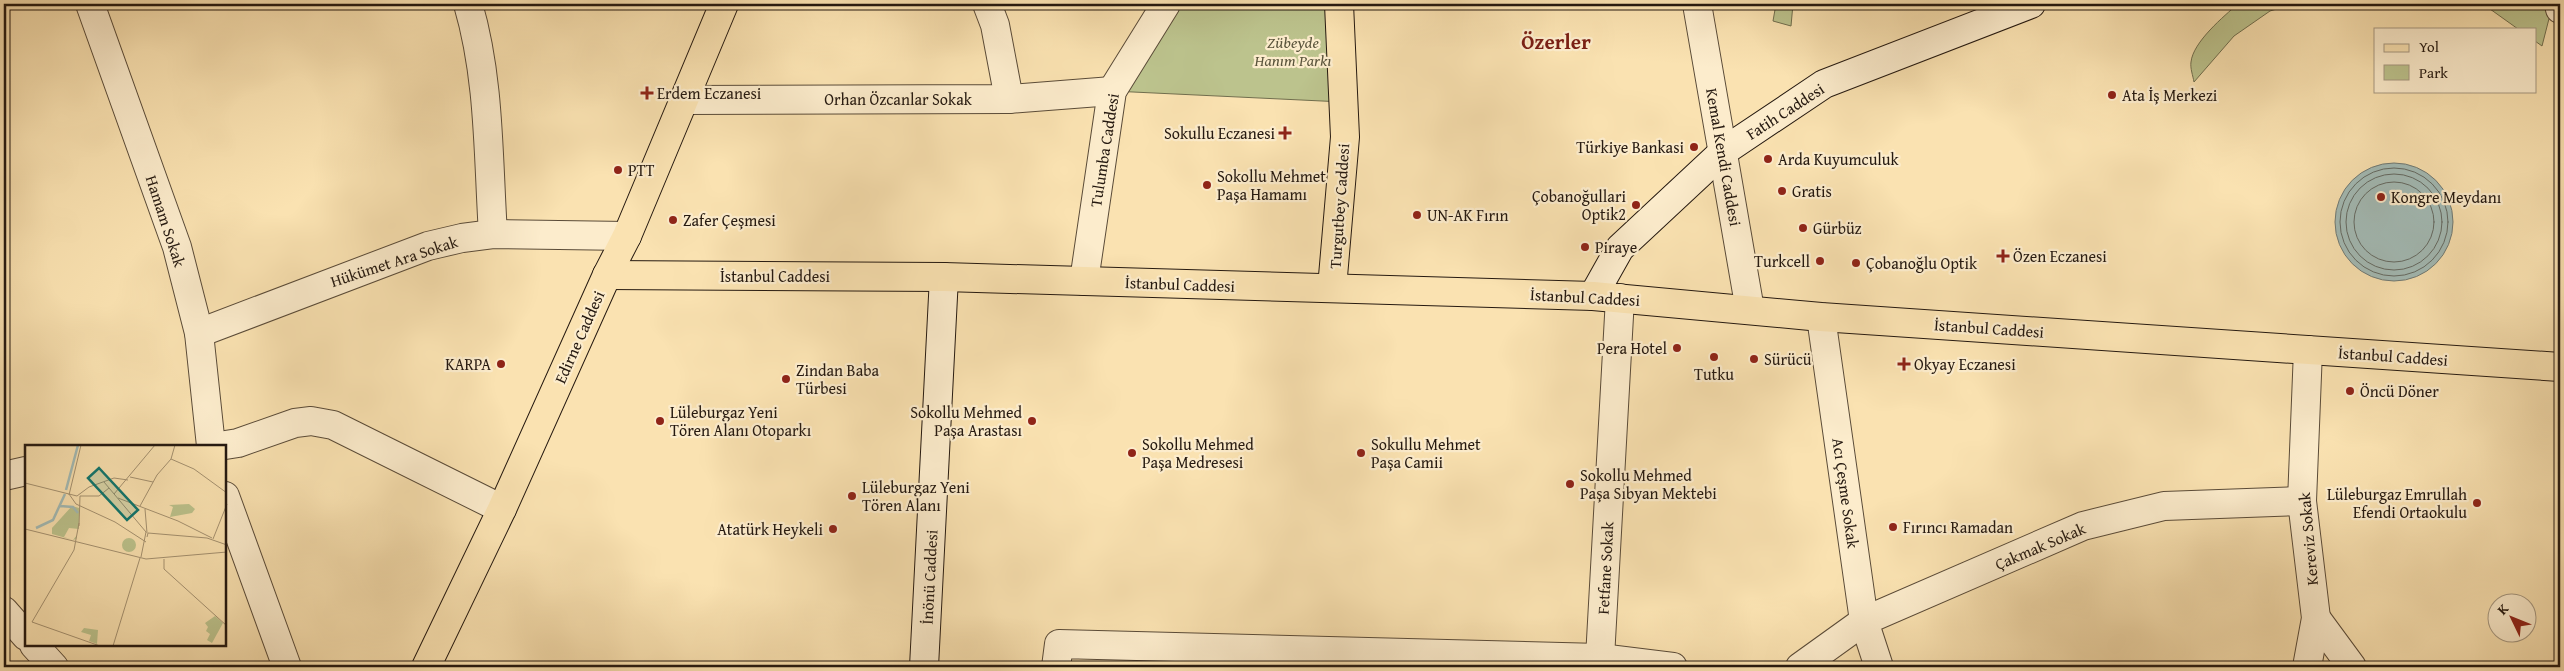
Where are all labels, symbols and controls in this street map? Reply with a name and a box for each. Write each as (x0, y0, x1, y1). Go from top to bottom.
district label: Özerler (1521, 26, 1591, 57)
legend (2374, 28, 2536, 92)
park label: Zübeyde Hanım Parkı (1254, 30, 1331, 72)
text: Yol (2419, 36, 2439, 57)
text: Park (2419, 62, 2448, 83)
street label: Fatih Caddesi (1741, 76, 1829, 145)
place label: Erdem Eczanesi (657, 81, 762, 105)
place label: Ata İş Merkezi (2122, 83, 2218, 107)
street label: Kemal Kendi Caddesi (1700, 86, 1748, 228)
marker: Erdem Eczanesi (641, 87, 653, 99)
street label: Orhan Özcanlar Sokak (824, 87, 973, 111)
marker: Ata İş Merkezi (2106, 89, 2118, 101)
street label: Tulumba Caddesi (1083, 91, 1125, 209)
place label: Sokullu Eczanesi (1164, 121, 1276, 145)
marker: Sokullu Eczanesi (1279, 127, 1291, 139)
place label: Türkiye Bankasi (1576, 135, 1685, 159)
marker: Türkiye Bankasi (1688, 141, 1700, 153)
street label: Turgutbey Caddesi (1323, 142, 1355, 269)
place label: Arda Kuyumculuk (1778, 147, 1899, 171)
marker: Arda Kuyumculuk (1762, 153, 1774, 165)
place label: PTT (628, 158, 655, 182)
marker: PTT (612, 164, 624, 176)
place label: Sokollu Mehmet Paşa Hamamı (1217, 164, 1326, 206)
street label: Hamam Sokak (140, 172, 192, 271)
marker: Sokollu Mehmet Paşa Hamamı (1201, 179, 1213, 191)
place label: Gratis (1792, 179, 1832, 203)
place label: Çobanoğullari Optik2 (1532, 184, 1627, 226)
marker: Gratis (1776, 185, 1788, 197)
place label: Kongre Meydanı (2391, 185, 2502, 209)
marker: Kongre Meydanı (2375, 191, 2387, 203)
marker: Çobanoğullari Optik2 (1630, 199, 1642, 211)
place label: UN-AK Fırın (1427, 203, 1509, 227)
place label: Zafer Çeşmesi (683, 208, 776, 232)
marker: UN-AK Fırın (1411, 209, 1423, 221)
marker: Zafer Çeşmesi (667, 214, 679, 226)
place label: Gürbüz (1813, 216, 1862, 240)
marker: Gürbüz (1797, 222, 1809, 234)
street label: Hükümet Ara Sokak (327, 229, 462, 293)
place label: Piraye (1595, 235, 1637, 259)
marker: Piraye (1579, 241, 1591, 253)
place label: Özen Eczanesi (2013, 244, 2107, 268)
place label: Turkcell (1754, 249, 1811, 273)
marker: Özen Eczanesi (1997, 250, 2009, 262)
place label: Çobanoğlu Optik (1866, 251, 1978, 275)
marker: Turkcell (1814, 255, 1826, 267)
marker: Çobanoğlu Optik (1850, 257, 1862, 269)
street label: İstanbul Caddesi (720, 264, 831, 288)
street label: İstanbul Caddesi (1125, 270, 1236, 298)
street label: İstanbul Caddesi (1529, 282, 1641, 312)
street label: Edirne Caddesi (548, 286, 610, 387)
street label: İstanbul Caddesi (1933, 312, 2045, 344)
place label: Pera Hotel (1597, 336, 1668, 360)
street label: İstanbul Caddesi (2337, 340, 2449, 372)
marker: Pera Hotel (1671, 342, 1683, 354)
place label: Sürücü (1764, 347, 1812, 371)
marker: Tutku (1708, 351, 1720, 363)
place label: KARPA (445, 352, 491, 376)
place label: Okyay Eczanesi (1914, 352, 2016, 376)
marker: Sürücü (1748, 353, 1760, 365)
marker: KARPA (495, 358, 507, 370)
place label: Zindan Baba Türbesi (796, 358, 879, 400)
marker: Okyay Eczanesi (1898, 358, 1910, 370)
place label: Tutku (1694, 362, 1734, 386)
marker: Zindan Baba Türbesi (780, 373, 792, 385)
place label: Öncü Döner (2360, 379, 2439, 403)
marker: Öncü Döner (2344, 385, 2356, 397)
place label: Lüleburgaz Yeni Tören Alanı Otoparkı (670, 400, 812, 442)
place label: Sokollu Mehmed Paşa Arastası (910, 400, 1023, 442)
marker: Lüleburgaz Yeni Tören Alanı Otoparkı (654, 415, 666, 427)
marker: Sokollu Mehmed Paşa Arastası (1026, 415, 1038, 427)
place label: Sokollu Mehmed Paşa Medresesi (1142, 432, 1254, 474)
place label: Sokullu Mehmet Paşa Camii (1371, 432, 1481, 474)
street label: Acı Çeşme Sokak (1826, 436, 1866, 551)
inset map (25, 445, 226, 646)
marker: Sokollu Mehmed Paşa Medresesi (1126, 447, 1138, 459)
marker: Sokullu Mehmet Paşa Camii (1355, 447, 1367, 459)
place label: Sokollu Mehmed Paşa Sıbyan Mektebi (1580, 463, 1717, 505)
place label: Lüleburgaz Yeni Tören Alanı (862, 475, 970, 517)
marker: Sokollu Mehmed Paşa Sıbyan Mektebi (1564, 478, 1576, 490)
place label: Lüleburgaz Emrullah Efendi Ortaokulu (2327, 482, 2467, 524)
marker: Lüleburgaz Yeni Tören Alanı (846, 490, 858, 502)
street label: Kereviz Sokak (2292, 490, 2324, 587)
marker: Lüleburgaz Emrullah Efendi Ortaokulu (2471, 497, 2483, 509)
place label: Fırıncı Ramadan (1903, 515, 2013, 539)
street label: Çakmak Sokak (1991, 516, 2090, 576)
place label: Atatürk Heykeli (717, 517, 824, 541)
street label: Fetfane Sokak (1591, 520, 1619, 615)
marker: Fırıncı Ramadan (1887, 521, 1899, 533)
marker: Atatürk Heykeli (827, 523, 839, 535)
street label: İnönü Caddesi (915, 528, 943, 625)
north arrow (2486, 594, 2536, 644)
text: K (2492, 599, 2513, 619)

